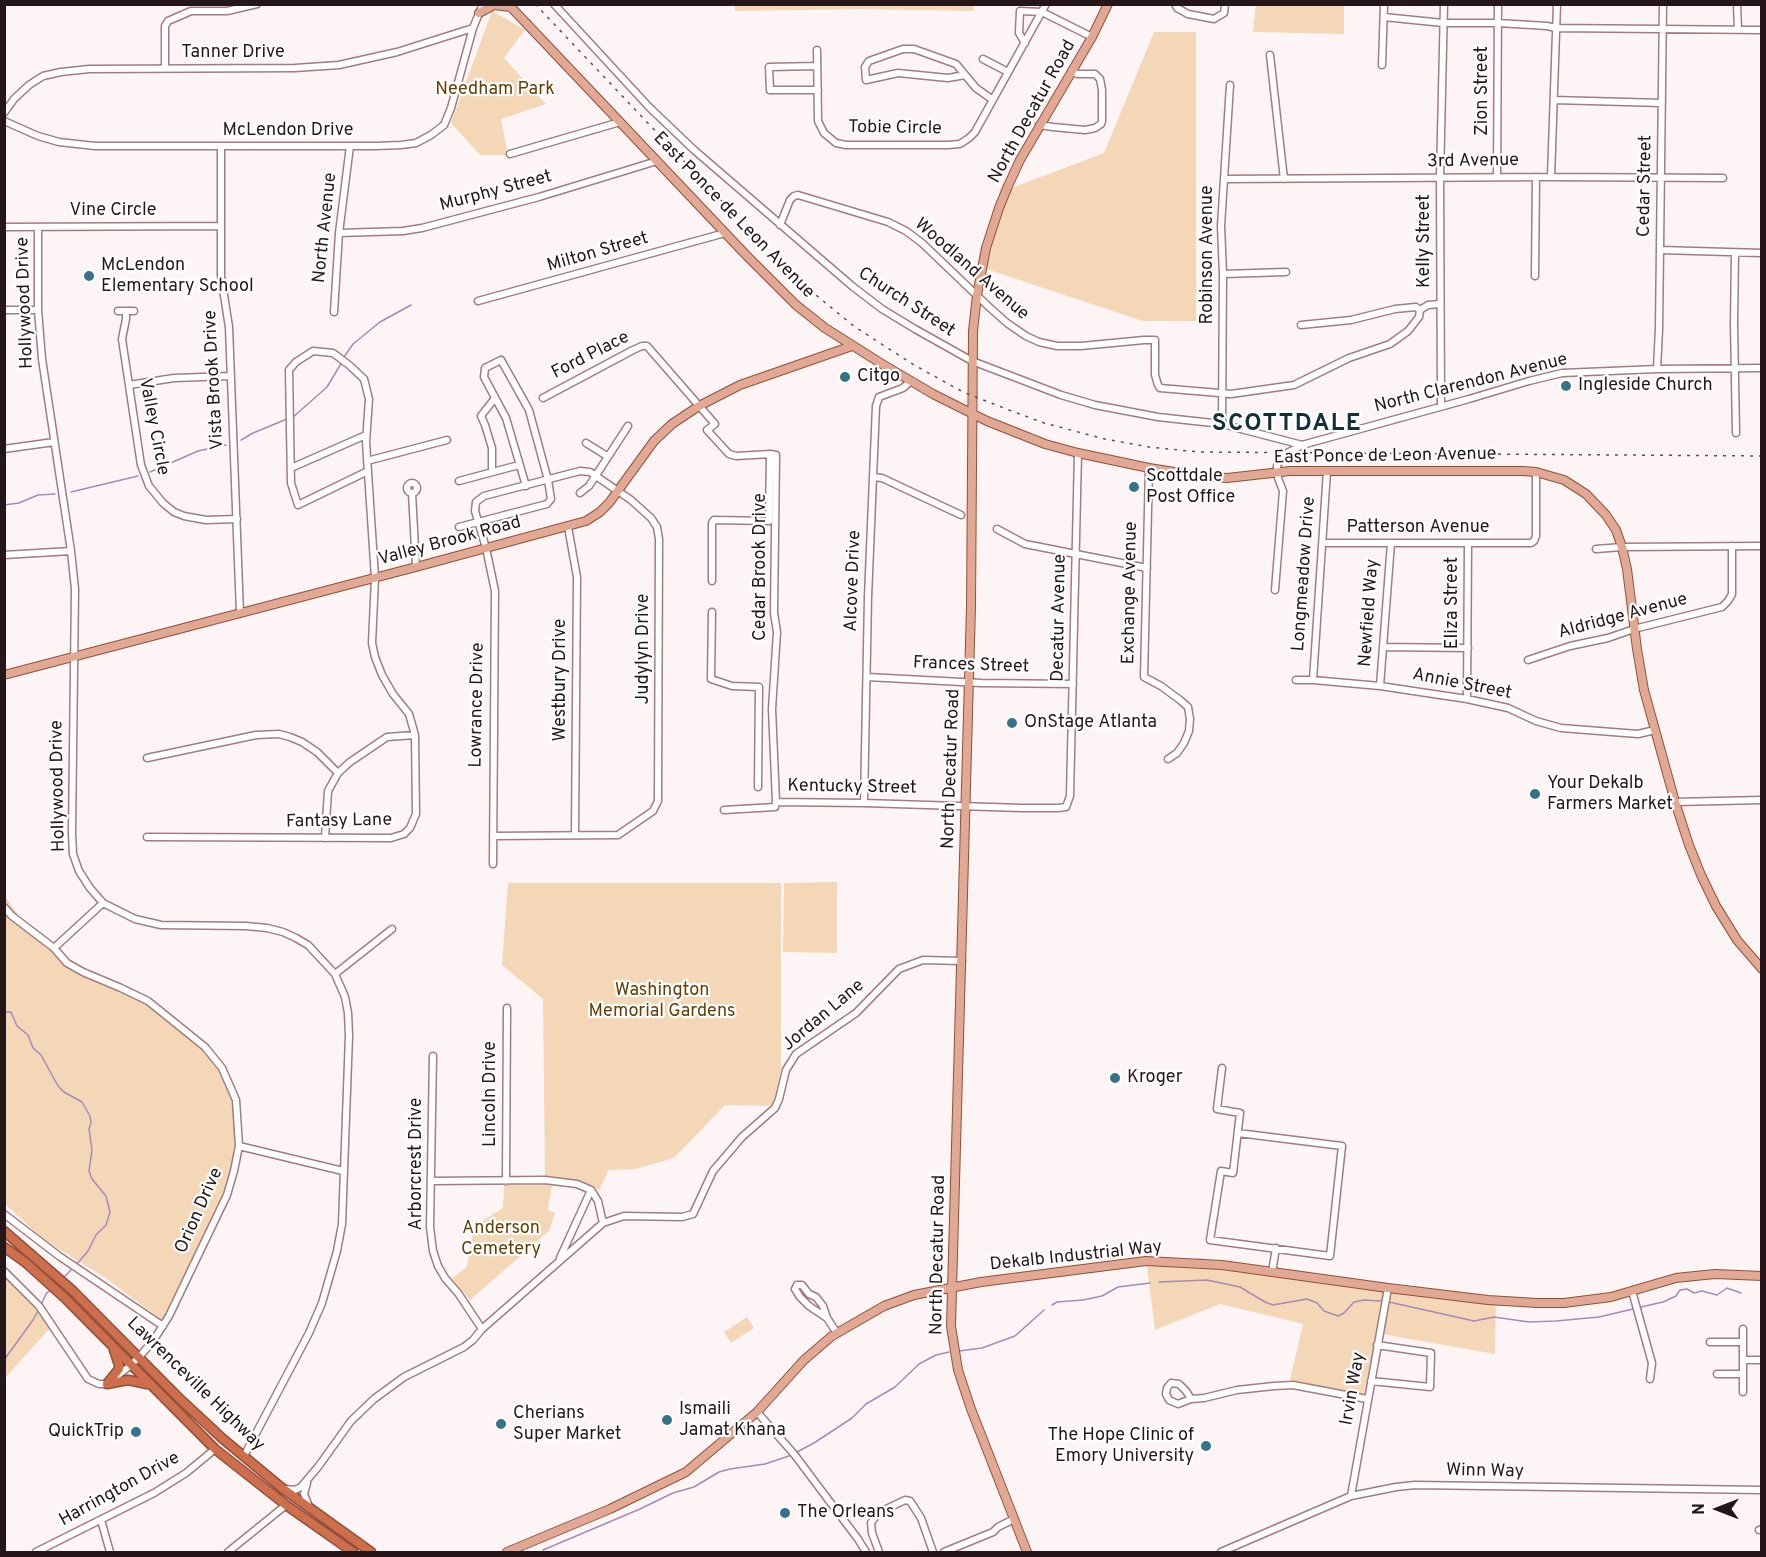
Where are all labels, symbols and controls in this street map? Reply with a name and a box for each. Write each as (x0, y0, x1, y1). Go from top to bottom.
street label: North Decatur Road (985, 37, 1081, 187)
street label: Tanner Drive (181, 42, 285, 64)
street label: Zion Street (1472, 46, 1494, 136)
park label: Needham Park (435, 79, 555, 101)
street label: Tobie Circle (848, 117, 942, 141)
street label: McLendon Drive (223, 120, 353, 142)
street label: East Ponce de Leon Avenue (648, 128, 818, 304)
street label: Cedar Street (1634, 135, 1658, 237)
street label: 3rd Avenue (1427, 150, 1519, 174)
street label: Murphy Street (438, 167, 554, 217)
street label: North Avenue (309, 172, 343, 284)
street label: Robinson Avenue (1197, 185, 1219, 325)
street label: Kelly Street (1414, 194, 1436, 288)
street label: Vine Circle (70, 200, 156, 222)
street label: Woodland Avenue (909, 214, 1033, 326)
street label: Milton Street (545, 228, 651, 278)
street label: Hollywood Drive (13, 237, 39, 369)
place label: McLendon Elementary School (101, 255, 254, 298)
street label: Church Street (853, 264, 959, 342)
marker: McLendon Elementary School (82, 269, 96, 283)
street label: Vista Brook Drive (201, 309, 229, 451)
street label: Ford Place (549, 327, 633, 385)
street label: North Clarendon Avenue (1372, 350, 1570, 418)
place label: Citgo (857, 366, 900, 388)
marker: Citgo (838, 370, 852, 384)
place label: Ingleside Church (1578, 375, 1713, 397)
street label: Valley Circle (133, 377, 173, 477)
marker: Ingleside Church (1559, 379, 1573, 393)
district label: SCOTTDALE (1212, 411, 1362, 439)
street label: East Ponce de Leon Avenue (1273, 444, 1497, 470)
place label: Scottdale Post Office (1146, 466, 1235, 508)
marker: Scottdale Post Office (1127, 480, 1141, 494)
street label: Cedar Brook Drive (750, 493, 772, 641)
street label: Longmeadow Drive (1289, 496, 1321, 652)
street label: Valley Brook Road (376, 513, 524, 571)
street label: Patterson Avenue (1347, 517, 1489, 539)
street label: Exchange Avenue (1119, 521, 1143, 665)
street label: Alcove Drive (841, 530, 867, 632)
street label: Decatur Avenue (1048, 554, 1072, 682)
street label: Eliza Street (1442, 557, 1464, 649)
street label: Newfield Way (1355, 558, 1385, 668)
street label: Aldridge Avenue (1556, 589, 1690, 645)
street label: Judylyn Drive (633, 594, 655, 704)
street label: Westbury Drive (550, 619, 572, 741)
street label: Lowrance Drive (466, 642, 490, 768)
street label: Frances Street (912, 653, 1030, 679)
street label: Annie Street (1410, 665, 1514, 705)
street label: North Decatur Road (938, 688, 966, 850)
place label: OnStage Atlanta (1024, 712, 1157, 734)
marker: OnStage Atlanta (1005, 716, 1019, 730)
street label: Hollywood Drive (47, 720, 71, 852)
place label: Your Dekalb Farmers Market (1547, 773, 1673, 816)
street label: Kentucky Street (787, 776, 917, 800)
marker: Your Dekalb Farmers Market (1528, 787, 1542, 801)
street label: Fantasy Lane (286, 810, 392, 834)
street label: Jordan Lane (779, 975, 869, 1057)
park label: Washington Memorial Gardens (589, 980, 735, 1022)
street label: Lincoln Drive (480, 1041, 502, 1147)
place label: Kroger (1127, 1067, 1183, 1089)
marker: Kroger (1108, 1071, 1122, 1085)
street label: Arborcrest Drive (406, 1097, 428, 1231)
street label: Orion Drive (171, 1165, 229, 1257)
street label: North Decatur Road (927, 1175, 951, 1335)
park label: Anderson Cemetery (461, 1218, 541, 1260)
street label: Dekalb Industrial Way (989, 1237, 1163, 1277)
street label: Lawrenceville Highway (121, 1313, 269, 1457)
street label: Irvin Way (1337, 1351, 1371, 1427)
place label: Ismaili Jamat Khana (679, 1399, 786, 1442)
place label: Cherians Super Market (513, 1403, 621, 1446)
marker: Ismaili Jamat Khana (660, 1413, 674, 1427)
marker: Cherians Super Market (494, 1417, 508, 1431)
place label: QuickTrip (48, 1421, 124, 1443)
marker: QuickTrip (129, 1425, 143, 1439)
place label: The Hope Clinic of Emory University (1047, 1425, 1194, 1468)
marker: The Hope Clinic of Emory University (1199, 1439, 1213, 1453)
street label: Harrington Drive (56, 1448, 184, 1532)
street label: Winn Way (1446, 1461, 1524, 1483)
north arrow (1688, 1479, 1748, 1539)
place label: The Orleans (797, 1502, 895, 1524)
text: N (1690, 1503, 1710, 1515)
marker: The Orleans (778, 1506, 792, 1520)

